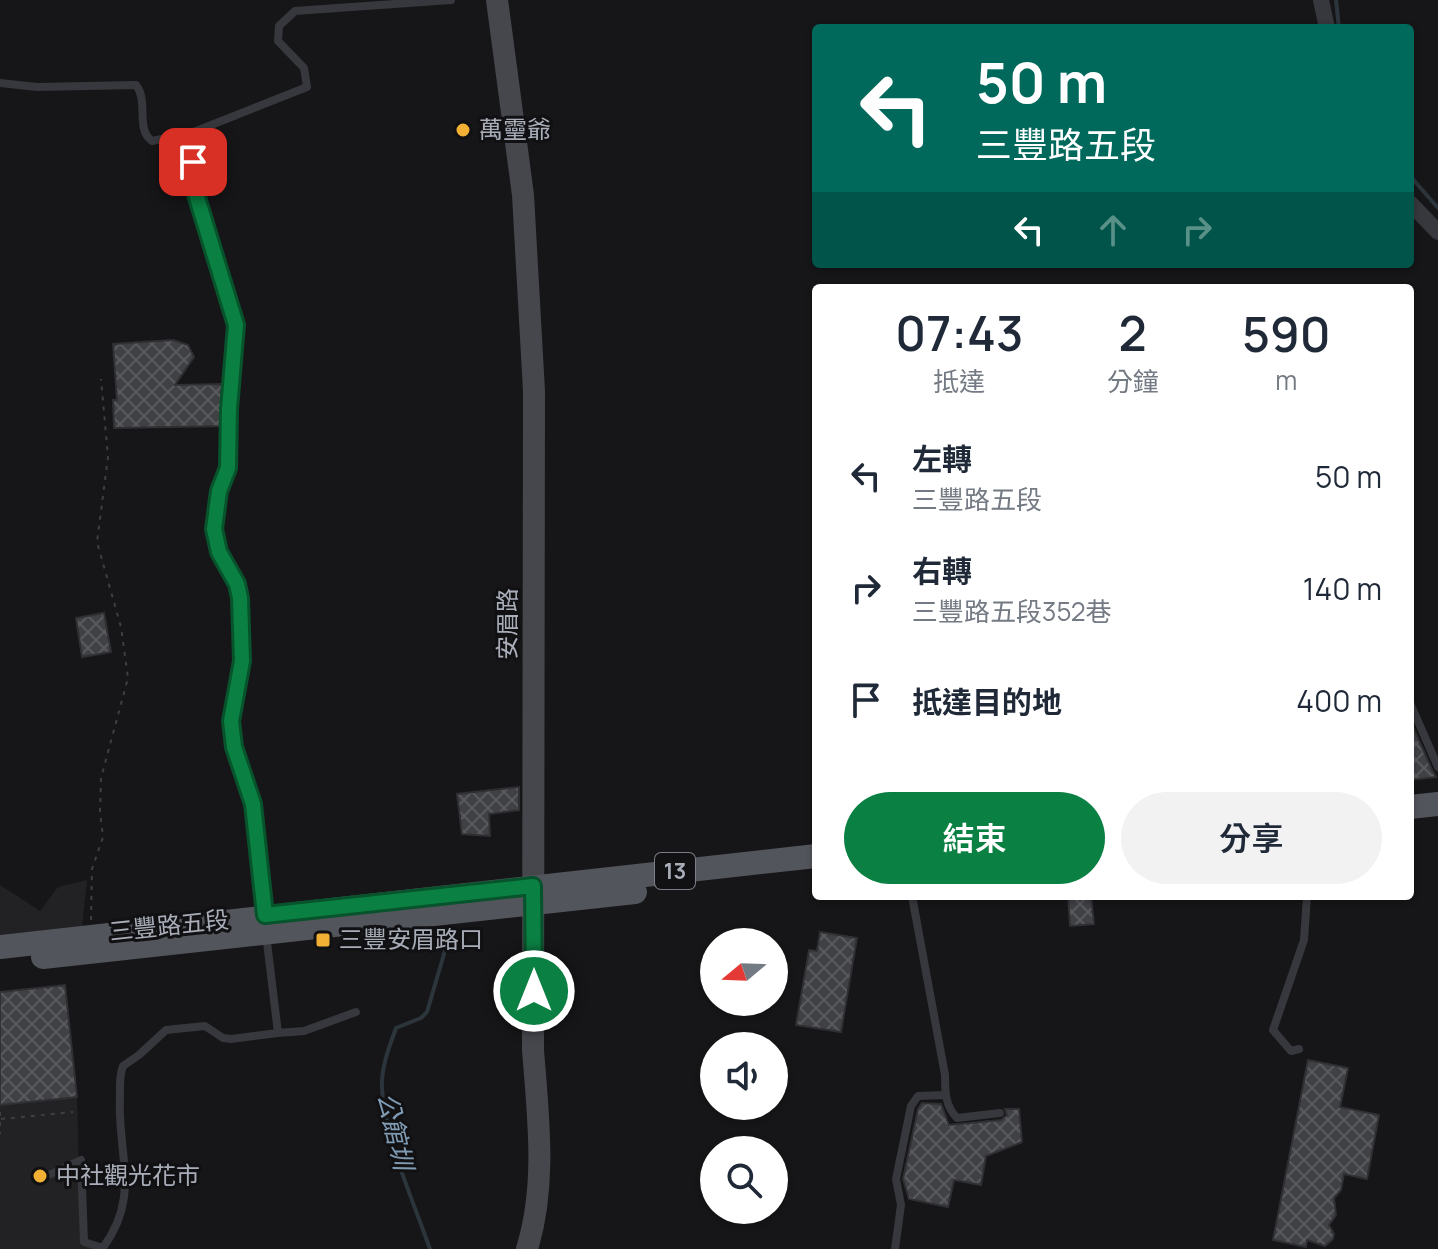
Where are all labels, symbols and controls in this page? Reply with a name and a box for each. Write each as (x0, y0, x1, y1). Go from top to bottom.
text: 50 m (976, 43, 1107, 120)
icon: left (844, 56, 948, 160)
place label: 萬𤫊爺 (479, 112, 551, 145)
text: 三豐路五段 (976, 120, 1156, 169)
marker: 萬𤫊爺 (454, 121, 472, 139)
pin (159, 128, 227, 196)
icon: arrive (171, 140, 215, 184)
icon: left (1007, 208, 1051, 252)
icon: ahead (1091, 208, 1135, 252)
icon: right (1175, 208, 1219, 252)
text: 07:43 (895, 300, 1023, 365)
text: 2 (1119, 300, 1147, 365)
text: 590 (1242, 301, 1331, 366)
text: m (1275, 362, 1297, 398)
text: 抵達 (933, 363, 985, 399)
text: 分鐘 (1107, 363, 1159, 399)
text: 左轉 (912, 438, 972, 479)
icon: left (844, 454, 888, 498)
text: 50 m (1315, 456, 1382, 497)
text: 三豐路五段 (912, 481, 1042, 517)
text: 右轉 (912, 550, 972, 591)
icon: right (844, 566, 888, 610)
text: 140 m (1303, 568, 1382, 609)
street label: 安眉路 (490, 588, 523, 660)
text: 三豐路五段352巷 (912, 593, 1111, 629)
icon: arrive (844, 678, 888, 722)
text: 400 m (1296, 680, 1382, 721)
text: 抵達目的地 (912, 681, 1062, 722)
button: 結束 (844, 792, 1105, 884)
button: 分享 (1121, 792, 1382, 884)
road number: 13 (655, 853, 695, 889)
street label: 三豐路五段 (107, 902, 230, 947)
place label: 三豐安眉路口 (339, 922, 483, 955)
north arrow (700, 928, 788, 1016)
map controls (700, 928, 788, 1224)
marker: 三豐安眉路口 (314, 931, 332, 949)
position arrow (492, 949, 576, 1033)
button: sound (700, 1032, 788, 1120)
water label: 公館圳 (370, 1089, 423, 1177)
button: search (700, 1136, 788, 1224)
place label: 中社觀光花市 (56, 1158, 200, 1191)
marker: 中社觀光花市 (31, 1167, 49, 1185)

